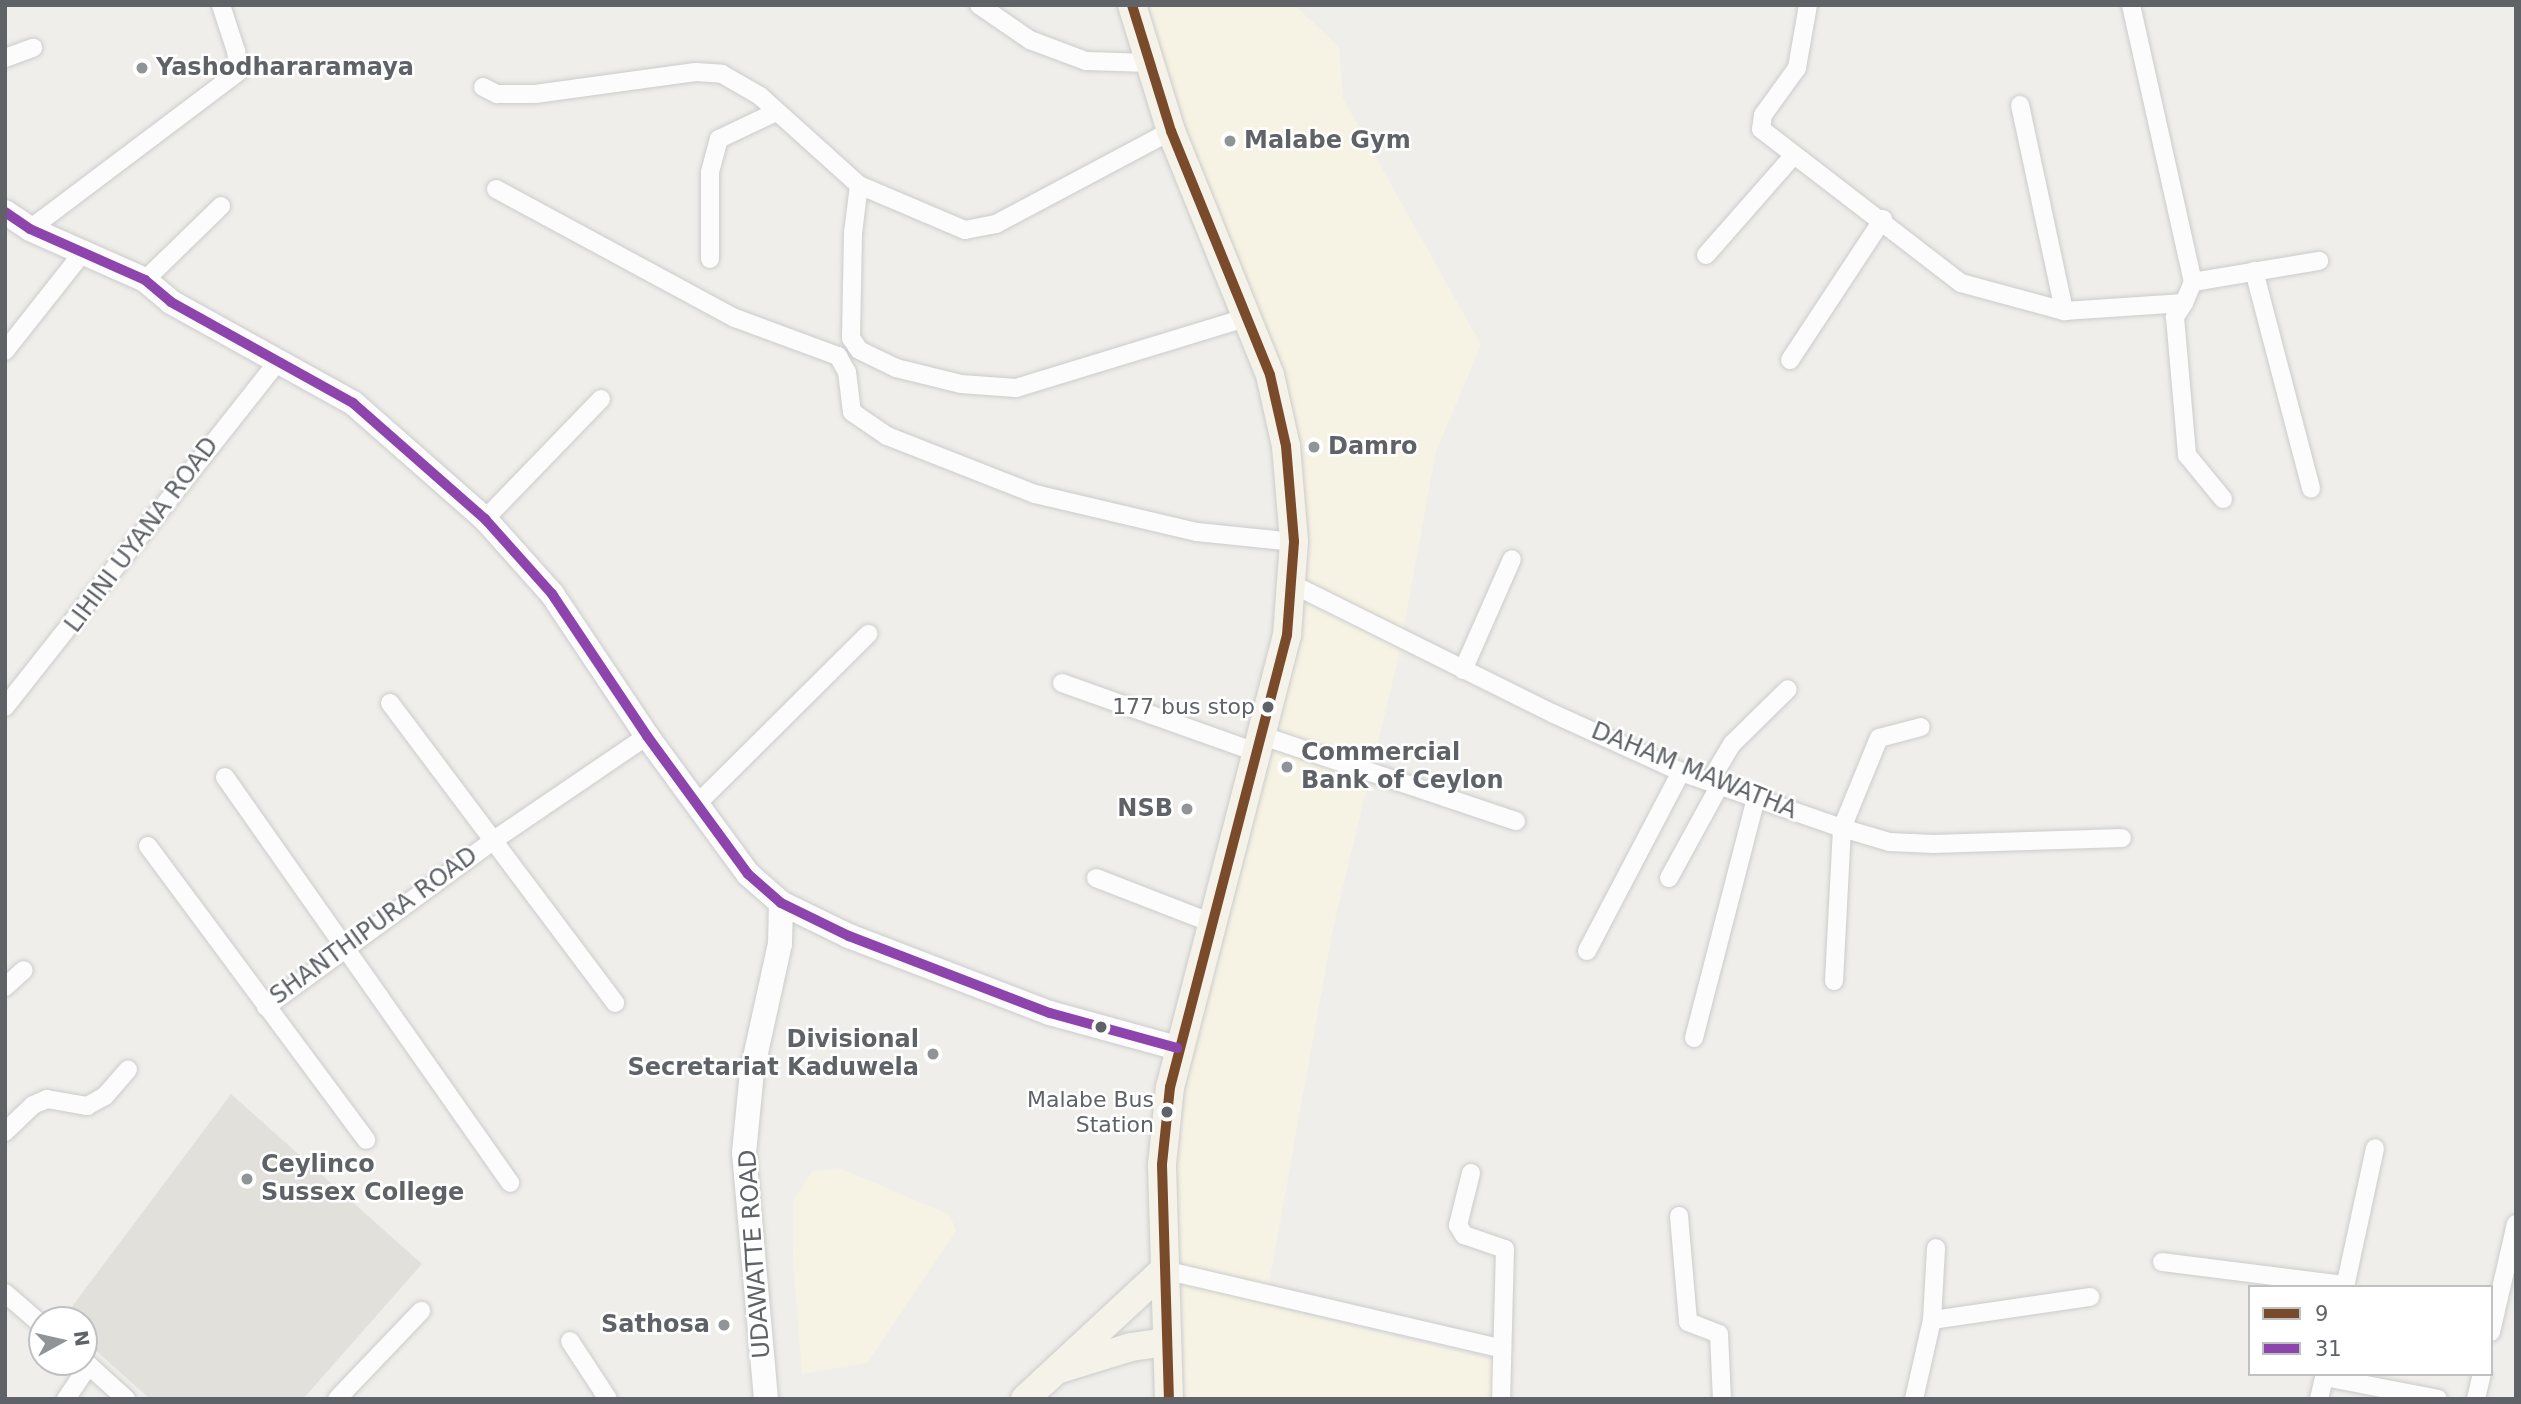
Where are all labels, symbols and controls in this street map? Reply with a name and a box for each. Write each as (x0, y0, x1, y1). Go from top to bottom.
place label: Yashodhararamaya (156, 54, 414, 82)
marker: Yashodhararamaya (134, 60, 150, 76)
place label: Malabe Gym (1244, 127, 1411, 155)
marker: Malabe Gym (1222, 133, 1238, 149)
street label: LIHINI UYANA ROAD (59, 432, 225, 638)
place label: Damro (1328, 433, 1417, 461)
marker: Damro (1306, 439, 1322, 455)
place label: 177 bus stop (1112, 694, 1255, 720)
marker: 177 bus stop (1261, 700, 1275, 714)
street label: DAHAM MAWATHA (1587, 717, 1801, 825)
place label: Commercial Bank of Ceylon (1301, 739, 1504, 795)
marker: Commercial Bank of Ceylon (1279, 759, 1295, 775)
place label: NSB (1117, 795, 1173, 823)
marker: NSB (1179, 801, 1195, 817)
street label: SHANTHIPURA ROAD (265, 841, 483, 1011)
unlabelled marker (1094, 1020, 1108, 1034)
place label: Divisional Secretariat Kaduwela (627, 1026, 919, 1082)
marker: Divisional Secretariat Kaduwela (925, 1046, 941, 1062)
place label: Malabe Bus Station (1027, 1086, 1154, 1138)
marker: Malabe Bus Station (1160, 1105, 1174, 1119)
street label: UDAWATTE ROAD (733, 1149, 777, 1359)
place label: Ceylinco Sussex College (261, 1151, 464, 1207)
marker: Ceylinco Sussex College (239, 1171, 255, 1187)
legend (2248, 1285, 2493, 1376)
text: 9 (2315, 1302, 2328, 1326)
north arrow (28, 1306, 98, 1376)
place label: Sathosa (601, 1311, 710, 1339)
marker: Sathosa (716, 1317, 732, 1333)
text: N (70, 1329, 94, 1348)
text: 31 (2315, 1337, 2342, 1361)

